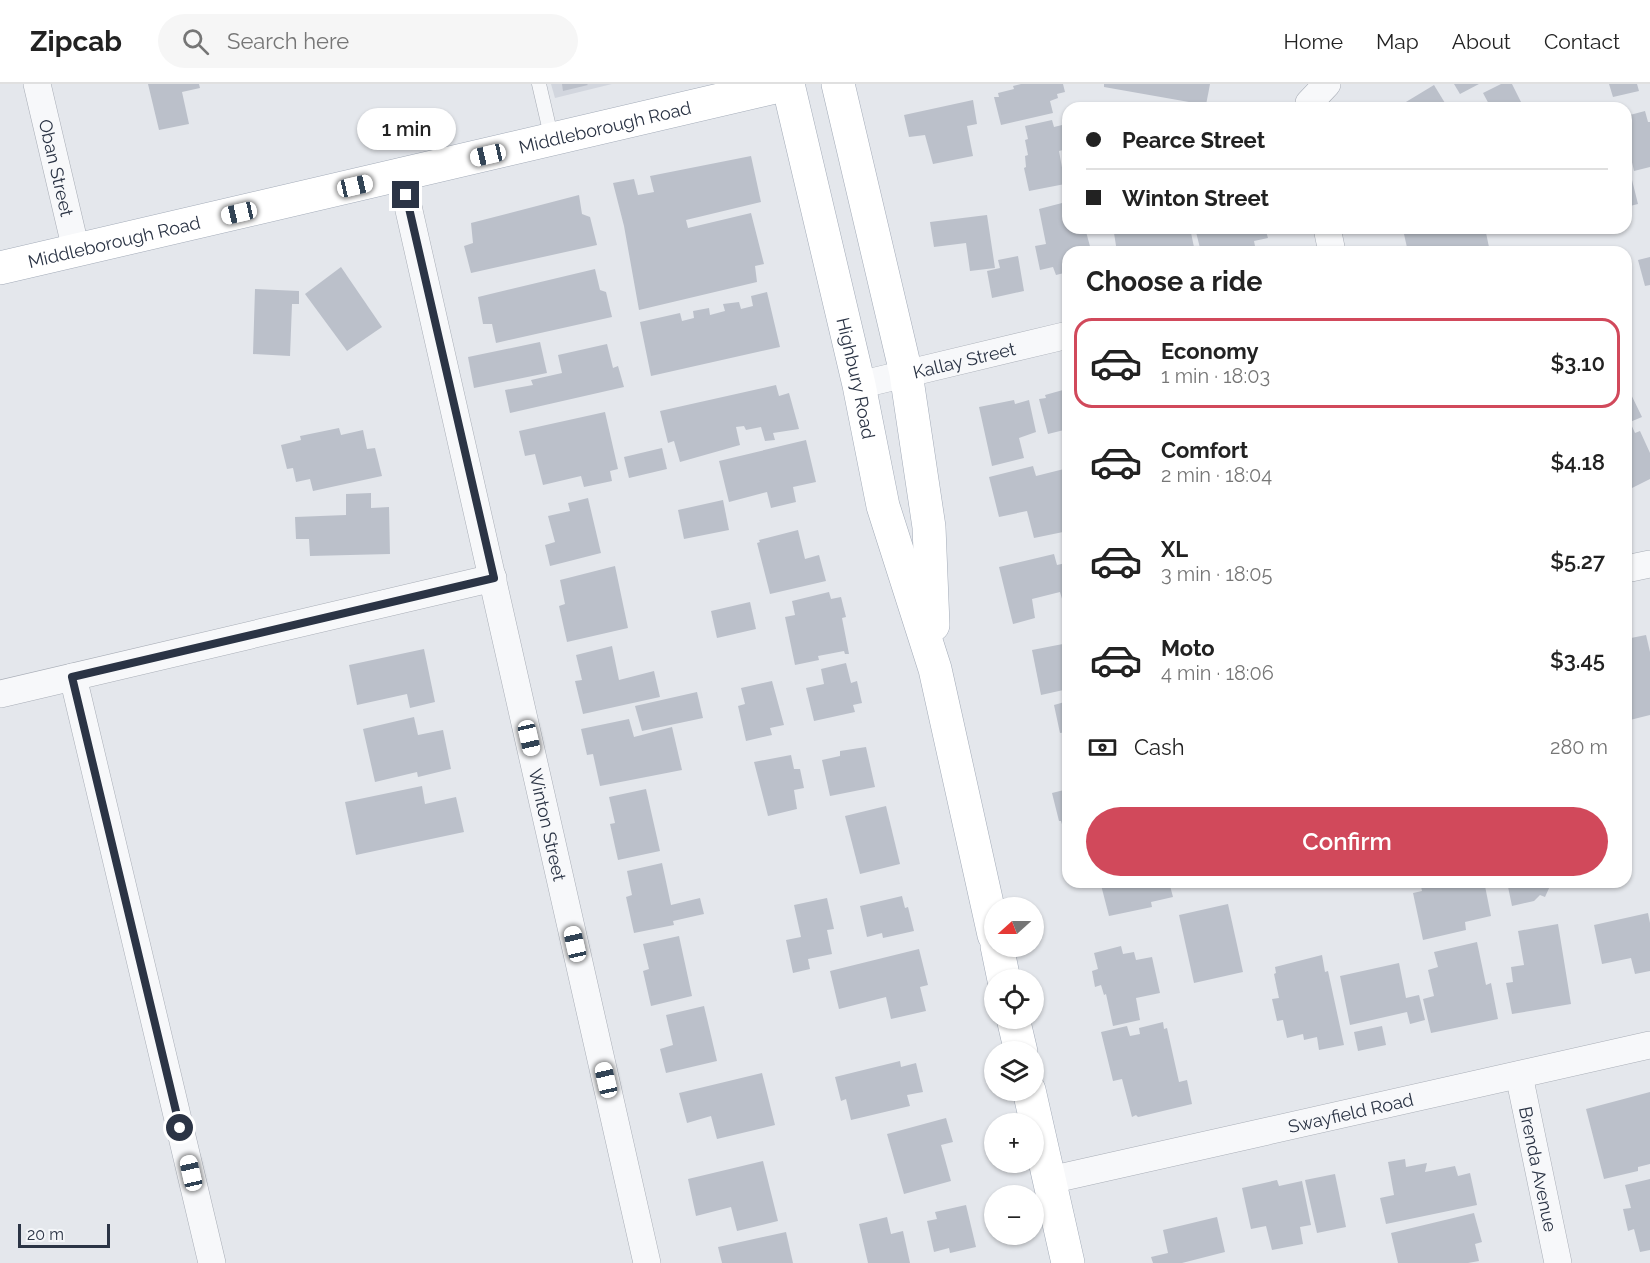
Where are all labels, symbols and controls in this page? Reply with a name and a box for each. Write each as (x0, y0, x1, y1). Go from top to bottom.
search box (158, 14, 578, 68)
text: Zipcab (30, 25, 122, 58)
icon: search (179, 25, 212, 58)
text: Search here (227, 28, 349, 54)
text: Home (1284, 29, 1343, 54)
text: Map (1376, 29, 1419, 54)
text: About (1452, 29, 1511, 54)
text: Contact (1544, 29, 1620, 54)
street label: Middleborough Road (516, 97, 693, 157)
callout: 1 min (356, 108, 456, 150)
street label: Oban Street (35, 117, 78, 219)
text: 1 min (382, 117, 431, 141)
text: Pearce Street (1122, 127, 1265, 153)
car (468, 142, 508, 168)
car (335, 173, 375, 199)
route end (392, 181, 419, 208)
text: Winton Street (1122, 185, 1269, 211)
car (219, 200, 259, 226)
street label: Middleborough Road (26, 211, 202, 272)
text: Choose a ride (1086, 266, 1262, 297)
street label: Highbury Road (833, 315, 880, 441)
icon: car (1089, 336, 1143, 390)
street label: Kallay Street (911, 337, 1017, 382)
text: Economy (1161, 338, 1259, 364)
text: $3.10 (1551, 350, 1605, 376)
text: 1 min · 18:03 (1161, 364, 1270, 388)
icon: car (1089, 435, 1143, 489)
text: Comfort (1161, 437, 1248, 463)
text: $4.18 (1551, 449, 1605, 475)
text: 2 min · 18:04 (1161, 463, 1272, 487)
icon: car (1089, 534, 1143, 588)
text: XL (1161, 536, 1188, 562)
text: $5.27 (1550, 548, 1605, 574)
text: 3 min · 18:05 (1161, 562, 1272, 586)
icon: car (1089, 633, 1143, 687)
text: Moto (1161, 635, 1215, 661)
text: $3.45 (1550, 647, 1605, 673)
text: 4 min · 18:06 (1161, 661, 1274, 685)
car (516, 718, 542, 758)
icon: cash (1086, 731, 1119, 764)
text: Cash (1134, 734, 1185, 760)
text: 280 m (1550, 735, 1608, 759)
street label: Winton Street (525, 766, 571, 883)
button: Confirm (1086, 807, 1608, 876)
north arrow (984, 897, 1044, 957)
map controls (984, 897, 1044, 1245)
car (562, 924, 588, 964)
button: locate (984, 969, 1044, 1029)
button: layers (984, 1041, 1044, 1101)
car (593, 1060, 619, 1100)
street label: Swayfield Road (1286, 1088, 1415, 1137)
street label: Brenda Avenue (1515, 1104, 1562, 1234)
button: + (984, 1113, 1044, 1173)
route start (166, 1114, 193, 1141)
car (178, 1153, 204, 1193)
button: − (984, 1185, 1044, 1245)
scale bar (18, 1221, 110, 1248)
text: 20 m (27, 1225, 64, 1244)

